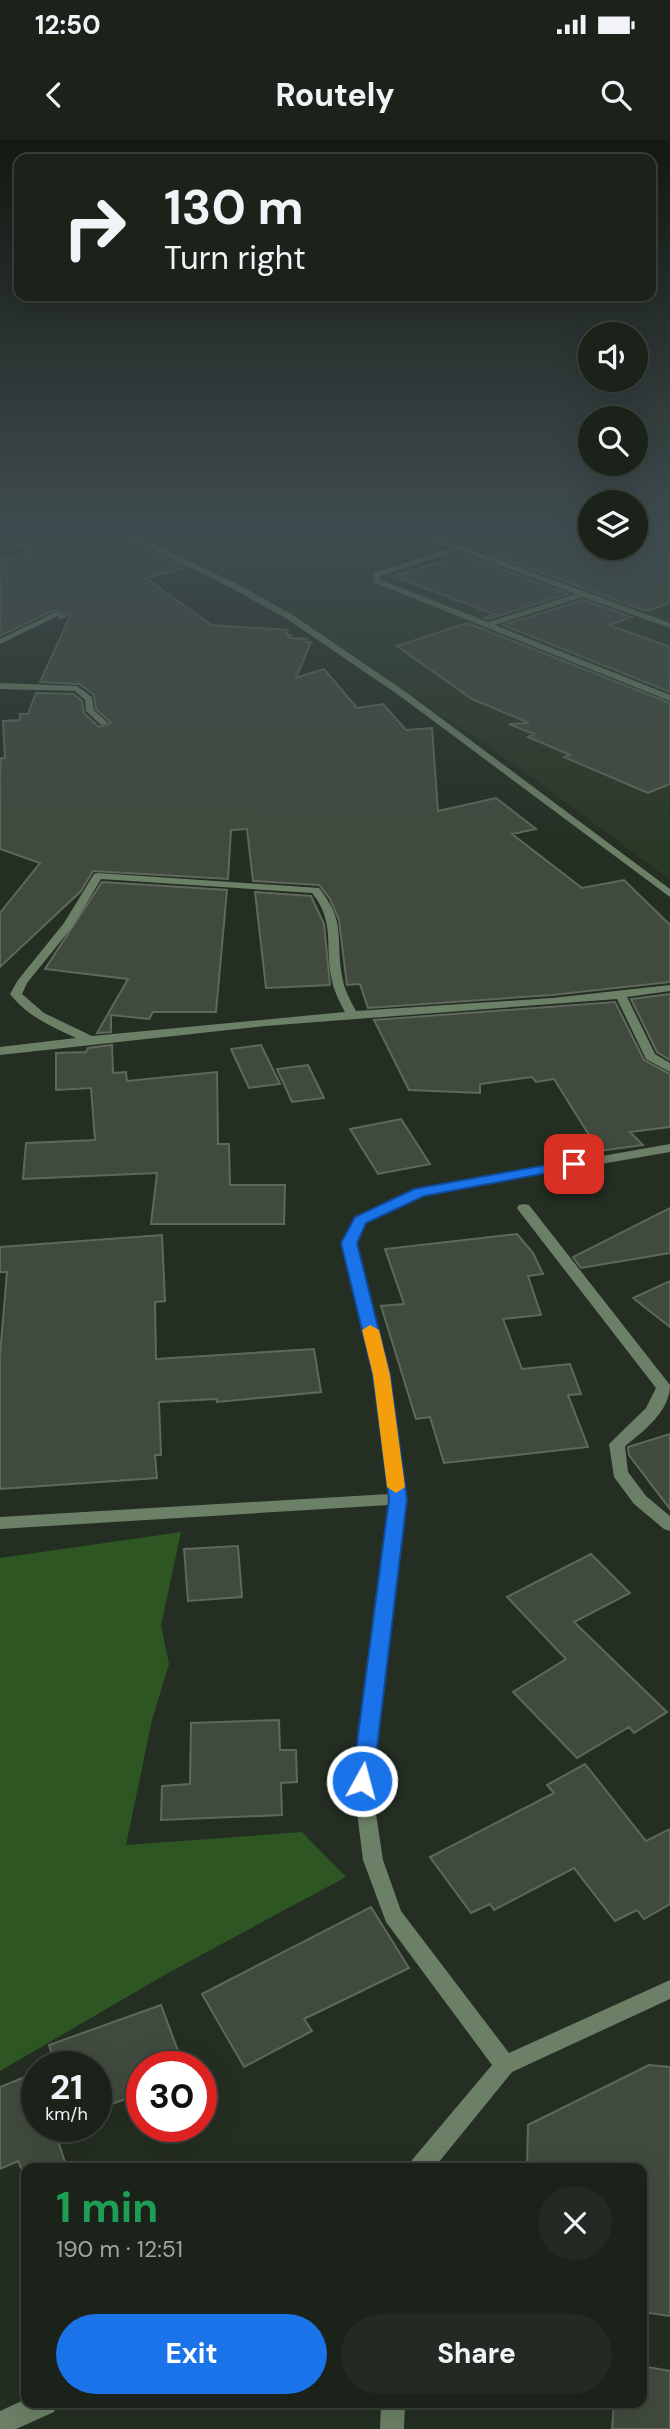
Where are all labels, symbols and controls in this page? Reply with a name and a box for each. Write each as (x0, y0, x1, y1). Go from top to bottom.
text: 12:50 (35, 8, 101, 42)
text: Routely (275, 74, 395, 116)
icon: back (35, 76, 73, 114)
icon: search (597, 76, 635, 114)
text: 130 m (164, 175, 304, 239)
icon: right (49, 182, 140, 273)
text: Turn right (164, 237, 306, 279)
map controls (578, 322, 648, 560)
button: sound (578, 322, 648, 392)
button: search (578, 406, 648, 476)
button: layers (578, 490, 648, 560)
pin (544, 1134, 604, 1194)
icon: arrive (555, 1145, 593, 1183)
position arrow (325, 1744, 399, 1818)
speed limit sign: 30 (126, 2051, 217, 2142)
text: 21 (50, 2064, 83, 2110)
text: km/h (45, 2102, 88, 2126)
text: 1 min (56, 2180, 158, 2235)
button: close (538, 2186, 612, 2260)
text: 190 m · 12:51 (56, 2234, 183, 2264)
button: Exit (56, 2314, 327, 2394)
button: Share (341, 2314, 612, 2394)

